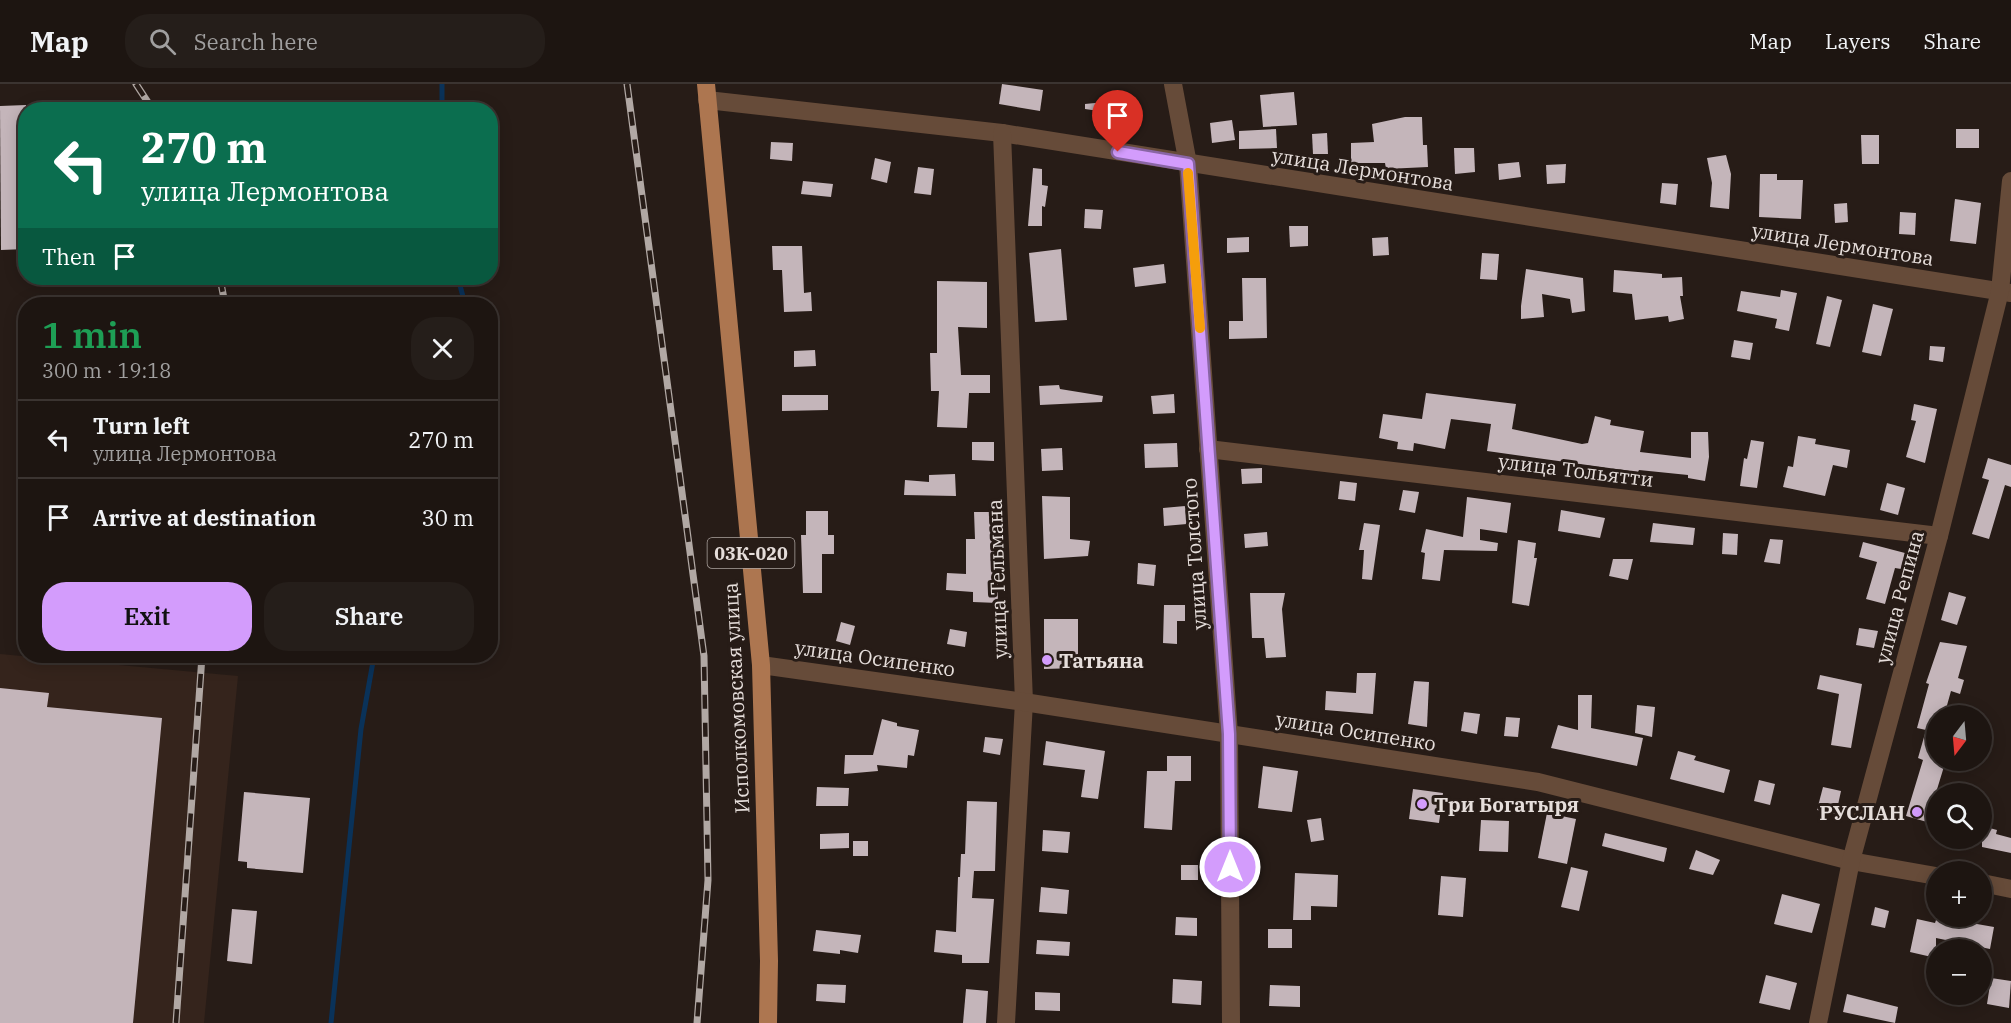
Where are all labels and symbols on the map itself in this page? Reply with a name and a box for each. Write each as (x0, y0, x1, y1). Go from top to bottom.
pin (1092, 90, 1143, 152)
street label: улица Лермонтова (1270, 141, 1456, 197)
street label: улица Лермонтова (1750, 216, 1936, 272)
street label: улица Тольятти (1497, 447, 1655, 493)
street label: улица Толстого (1175, 477, 1213, 631)
street label: улица Тельмана (981, 499, 1013, 659)
street label: улица Репина (1868, 527, 1930, 667)
road number: 03К-020 (708, 538, 795, 568)
street label: Исполкомовская улица (716, 582, 756, 814)
street label: улица Осипенко (793, 633, 957, 683)
place label: Татьяна (1059, 647, 1144, 674)
marker: Татьяна (1040, 653, 1054, 667)
street label: улица Осипенко (1274, 705, 1438, 757)
north arrow (1926, 705, 1992, 771)
place label: Три Богатыря (1434, 791, 1579, 818)
marker: Три Богатыря (1415, 797, 1429, 811)
place label: РУСЛАН (1819, 799, 1905, 826)
marker: РУСЛАН (1910, 805, 1924, 819)
position arrow (1198, 835, 1262, 899)

